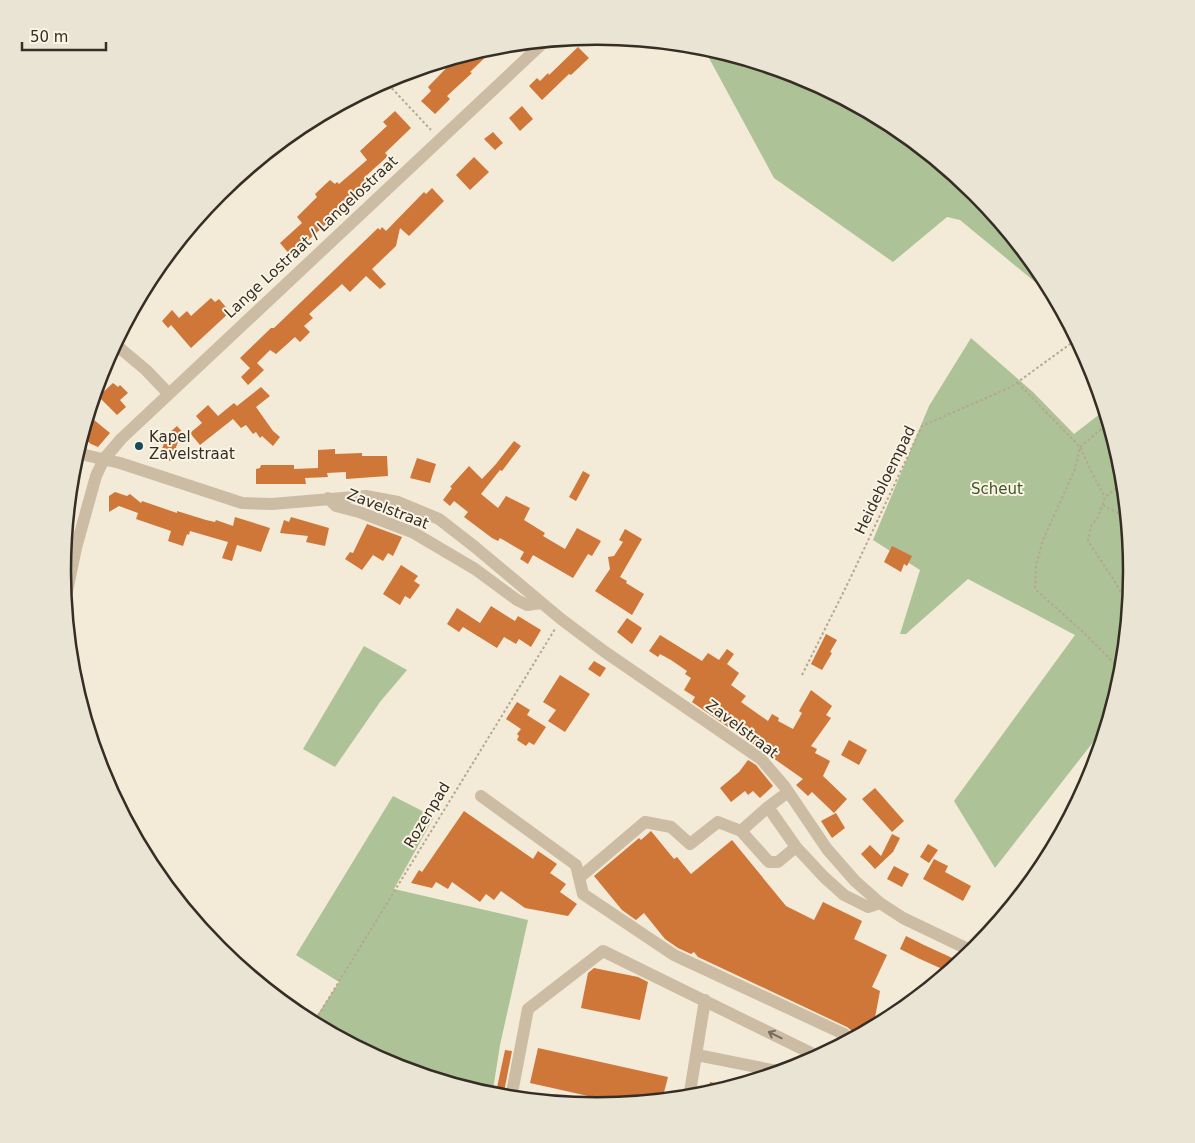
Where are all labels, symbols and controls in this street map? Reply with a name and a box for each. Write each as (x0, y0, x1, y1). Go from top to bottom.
scale bar (22, 20, 106, 52)
text: 50 m (30, 28, 68, 46)
street label: Lange Lostraat / Langelostraat (221, 152, 401, 322)
street label: Heidebloempad (851, 423, 919, 537)
place label: Kapel Zavelstraat (149, 428, 235, 463)
marker: Kapel Zavelstraat (133, 440, 145, 452)
park label: Scheut (971, 480, 1023, 498)
street label: Zavelstraat (345, 485, 431, 533)
street label: Zavelstraat (702, 696, 782, 762)
street label: Rozenpad (400, 779, 454, 851)
one-way arrow (768, 1030, 783, 1040)

